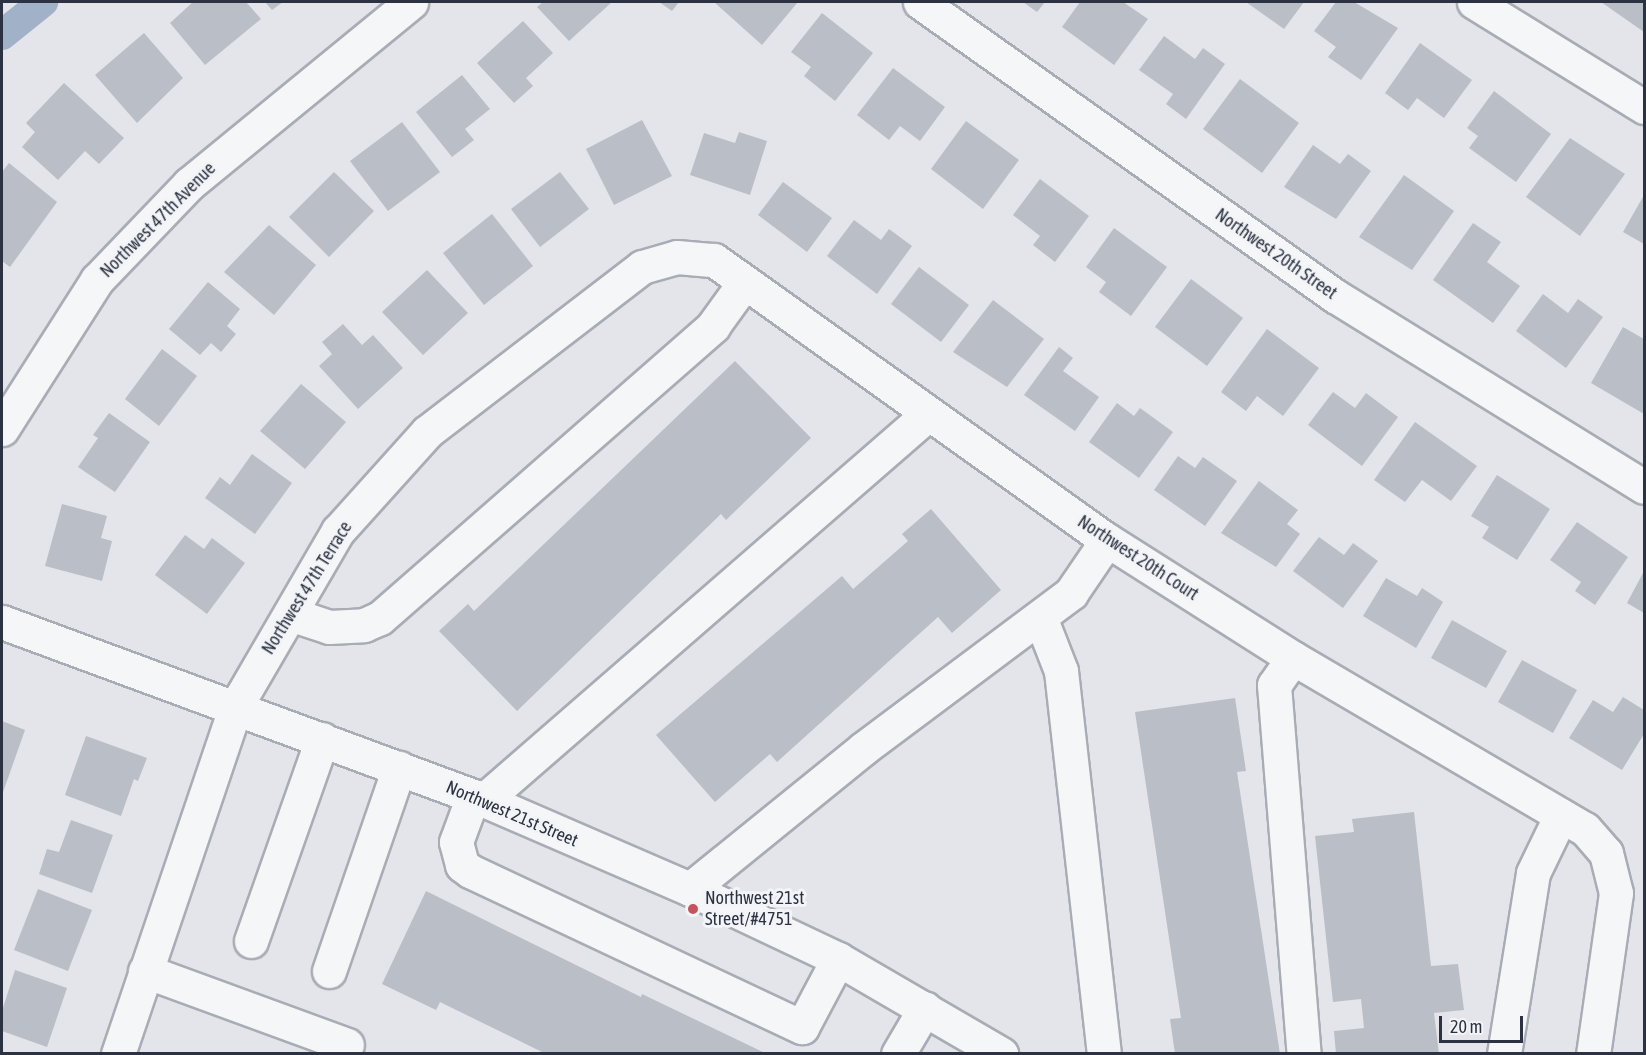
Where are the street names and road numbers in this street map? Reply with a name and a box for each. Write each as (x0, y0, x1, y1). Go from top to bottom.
street label: Northwest 47th Avenue (96, 158, 220, 282)
street label: Northwest 20th Street (1211, 204, 1341, 304)
street label: Northwest 20th Court (1074, 511, 1202, 605)
street label: Northwest 47th Terrace (257, 518, 357, 658)
street label: Northwest 21st Street (443, 776, 581, 852)

